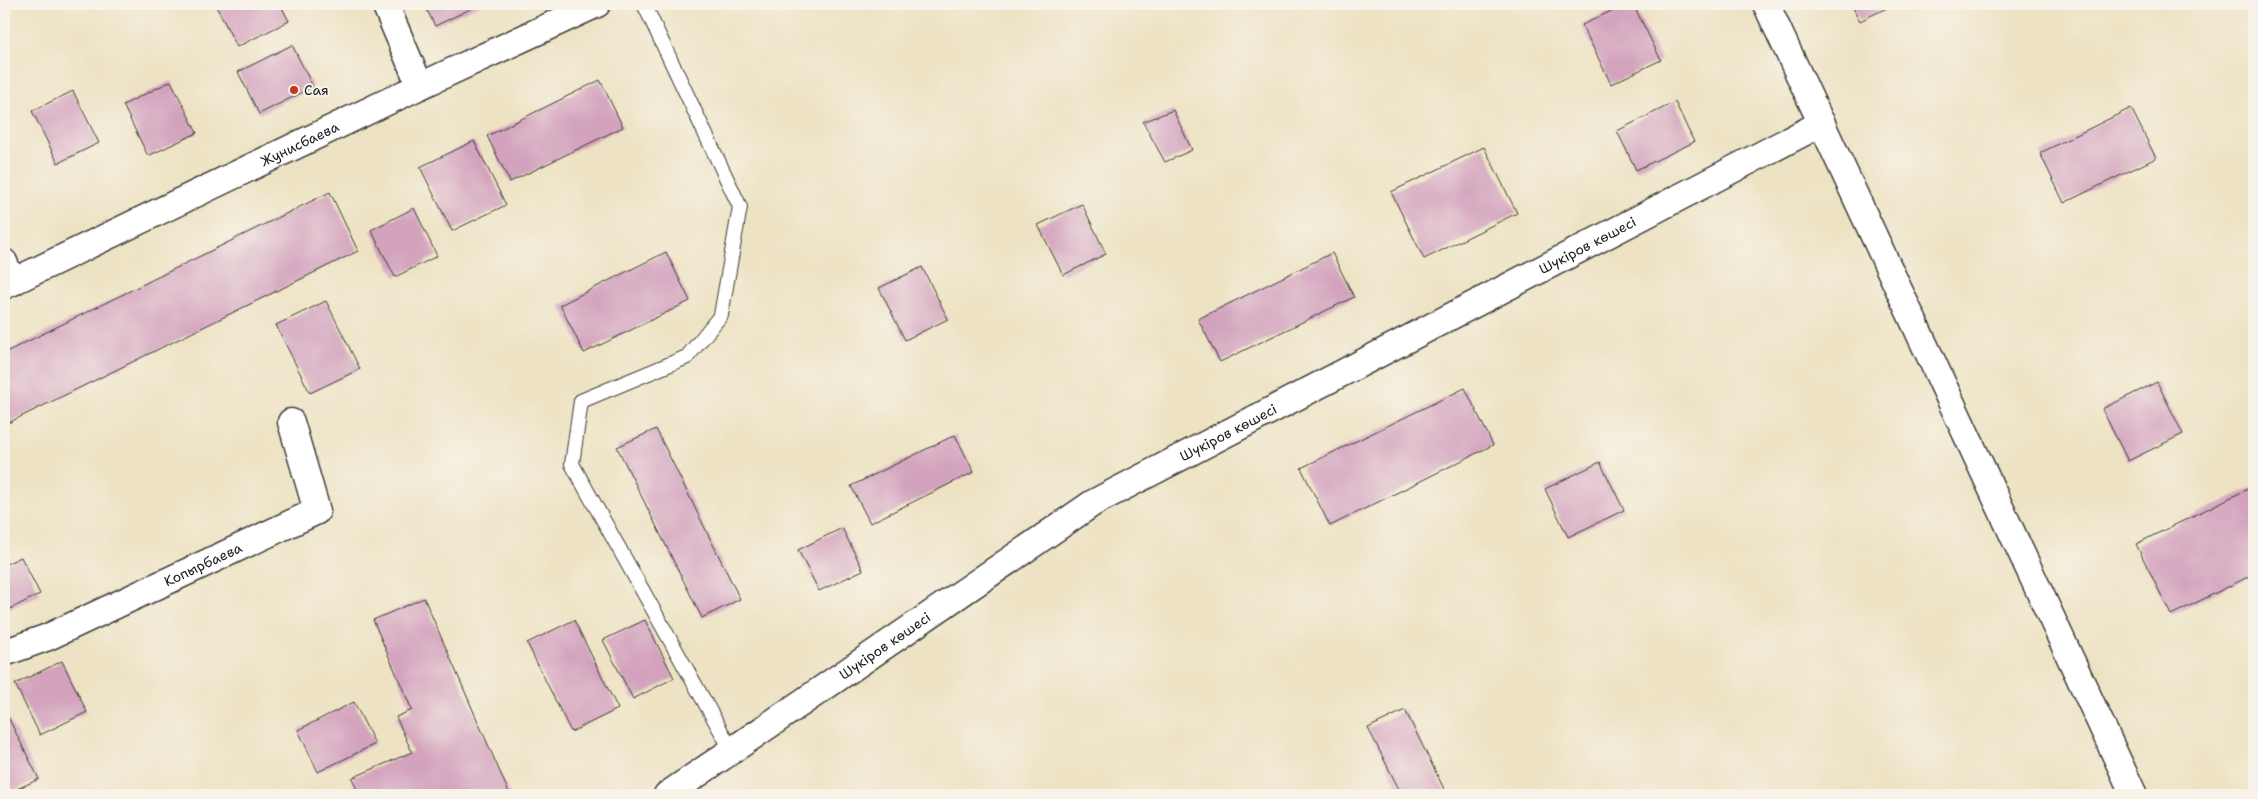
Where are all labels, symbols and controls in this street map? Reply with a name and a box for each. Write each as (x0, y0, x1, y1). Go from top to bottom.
place label: Сая (304, 81, 329, 99)
marker: Сая (288, 84, 300, 96)
street label: Жунисбаева (257, 117, 342, 170)
street label: Шүкіров көшесі (1536, 213, 1639, 278)
street label: Шүкіров көшесі (1177, 400, 1280, 465)
street label: Копырбаева (161, 538, 245, 590)
street label: Шүкіров көшесі (836, 608, 934, 683)

